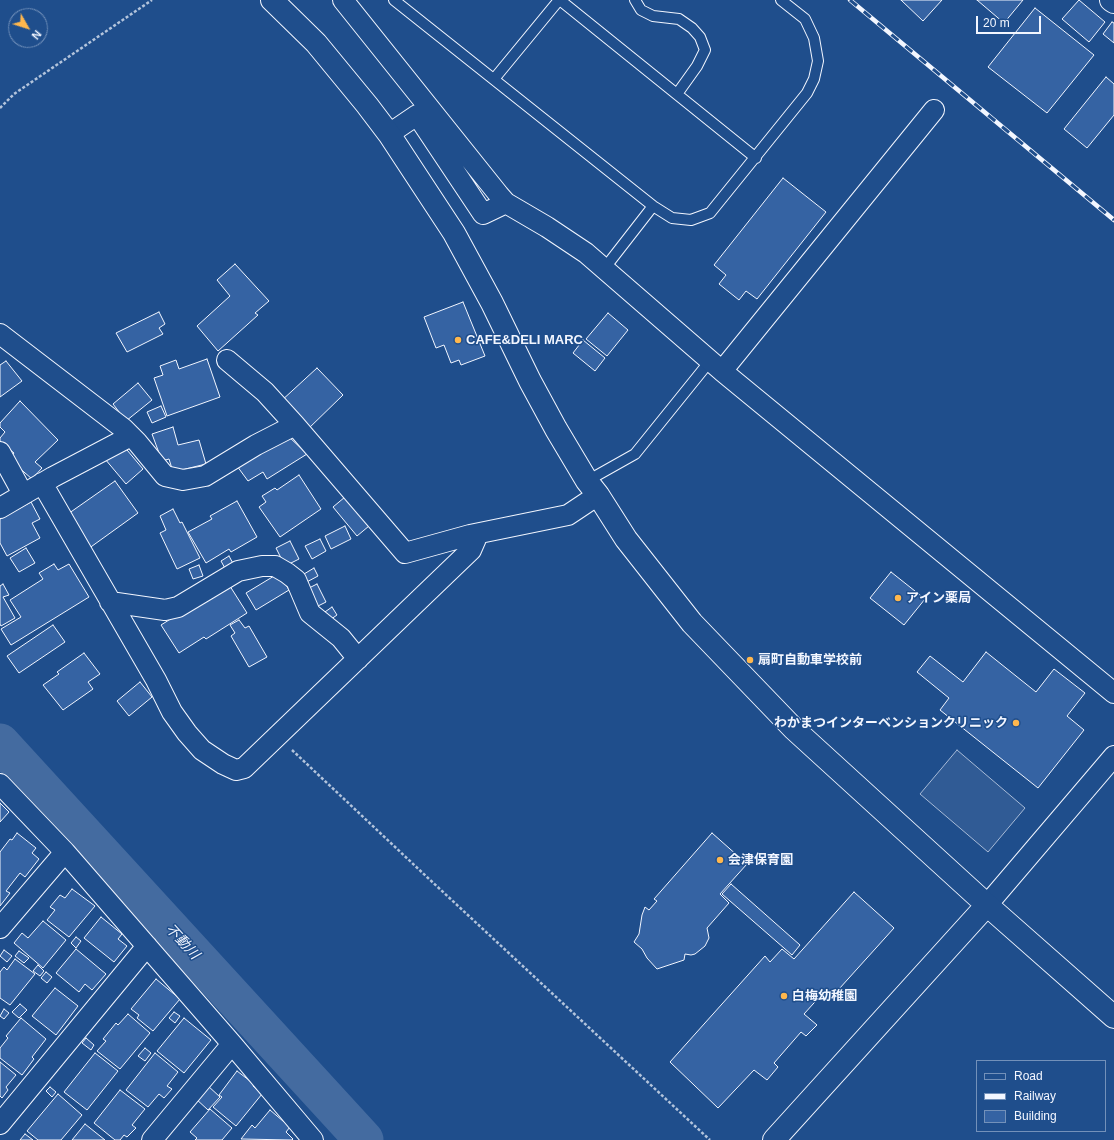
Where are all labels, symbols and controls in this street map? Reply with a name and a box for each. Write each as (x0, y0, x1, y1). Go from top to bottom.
north arrow (8, 8, 48, 48)
scale bar (978, 8, 1043, 34)
text: 20 m (983, 16, 1010, 30)
text: N (29, 28, 44, 42)
place label: CAFE&DELI MARC (466, 332, 583, 348)
marker: CAFE&DELI MARC (453, 335, 463, 345)
place label: アイン薬局 (906, 590, 971, 606)
marker: アイン薬局 (893, 593, 903, 603)
place label: 扇町自動車学校前 (758, 652, 862, 668)
marker: 扇町自動車学校前 (745, 655, 755, 665)
place label: わかまつインターベンションクリニック (774, 715, 1008, 731)
marker: わかまつインターベンションクリニック (1011, 718, 1021, 728)
place label: 会津保育園 (728, 852, 793, 868)
marker: 会津保育園 (715, 855, 725, 865)
water label: 不動川 (162, 921, 202, 963)
place label: 白梅幼稚園 (792, 988, 857, 1004)
marker: 白梅幼稚園 (779, 991, 789, 1001)
legend (976, 1060, 1106, 1132)
text: Road (1014, 1069, 1043, 1083)
text: Railway (1014, 1089, 1056, 1103)
text: Building (1014, 1109, 1057, 1123)

